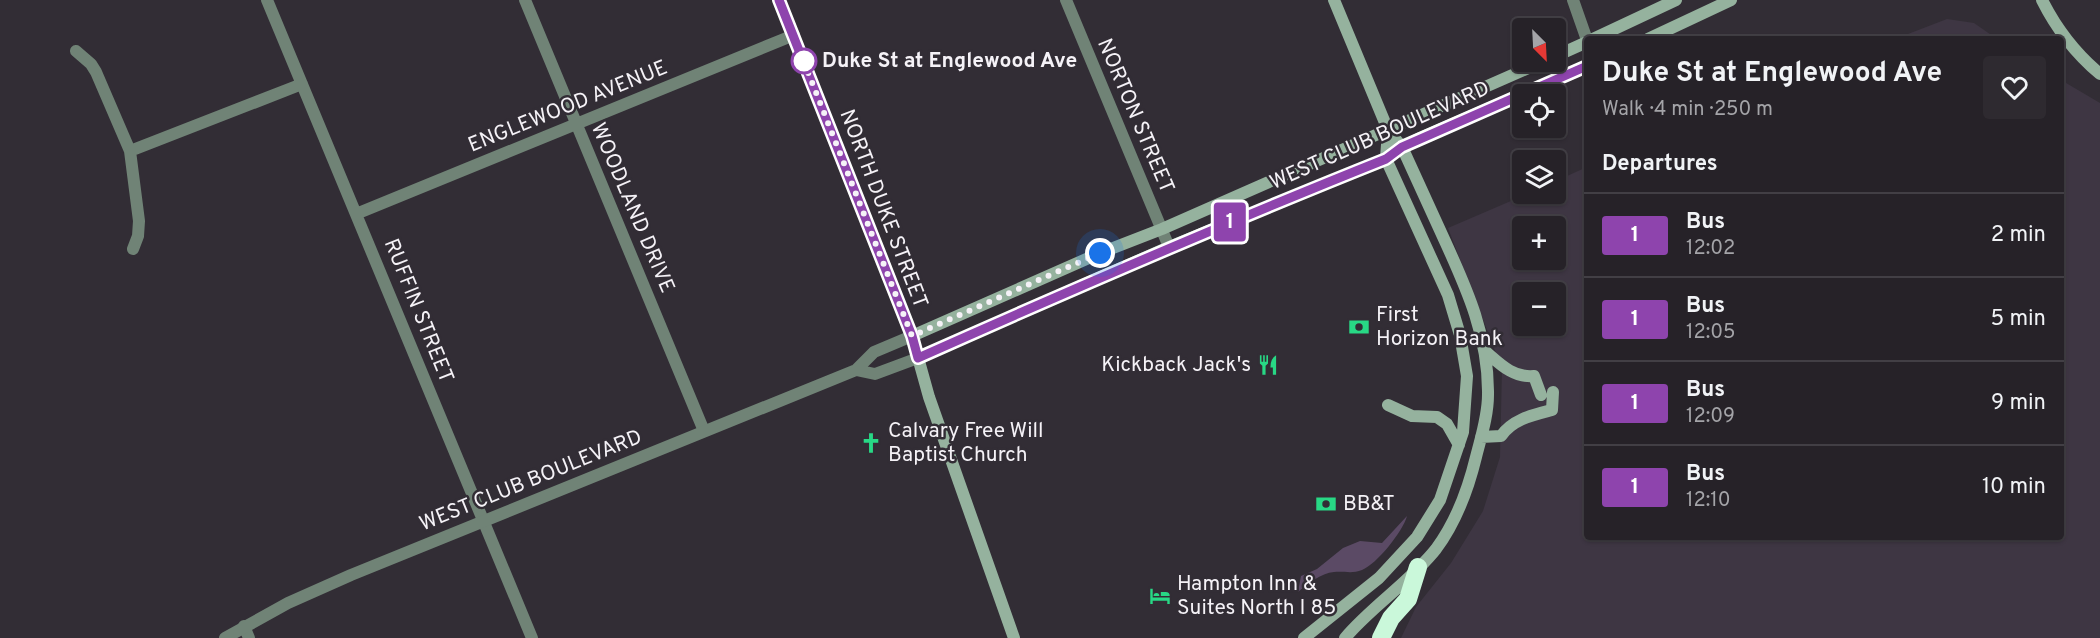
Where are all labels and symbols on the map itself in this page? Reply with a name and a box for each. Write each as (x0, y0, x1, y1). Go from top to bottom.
north arrow (1512, 18, 1566, 72)
street label: NORTON STREET (1090, 35, 1180, 197)
marker: Duke St at Englewood Ave (791, 48, 817, 74)
place label: Duke St at Englewood Ave (822, 48, 1077, 75)
street label: ENGLEWOOD AVENUE (464, 55, 672, 159)
street label: WEST CLUB BOULEVARD (1266, 75, 1494, 197)
street label: NORTH DUKE STREET (833, 106, 933, 312)
street label: WOODLAND DRIVE (584, 119, 680, 297)
line badge: 1 (1210, 202, 1250, 242)
street label: RUFFIN STREET (377, 235, 459, 387)
your location (1085, 238, 1115, 268)
place label: First Horizon Bank (1376, 302, 1503, 353)
bank icon: First Horizon Bank (1347, 315, 1371, 339)
place label: Kickback Jack's (1101, 352, 1251, 379)
restaurant icon: Kickback Jack's (1256, 353, 1280, 377)
place label: Calvary Free Will Baptist Church (888, 418, 1044, 469)
street label: WEST CLUB BOULEVARD (416, 424, 646, 538)
church icon: Calvary Free Will Baptist Church (859, 431, 883, 455)
place label: BB&T (1343, 491, 1395, 518)
bank icon: BB&T (1314, 492, 1338, 516)
place label: Hampton Inn & Suites North I 85 (1177, 571, 1336, 622)
hotel icon: Hampton Inn & Suites North I 85 (1148, 584, 1172, 608)

